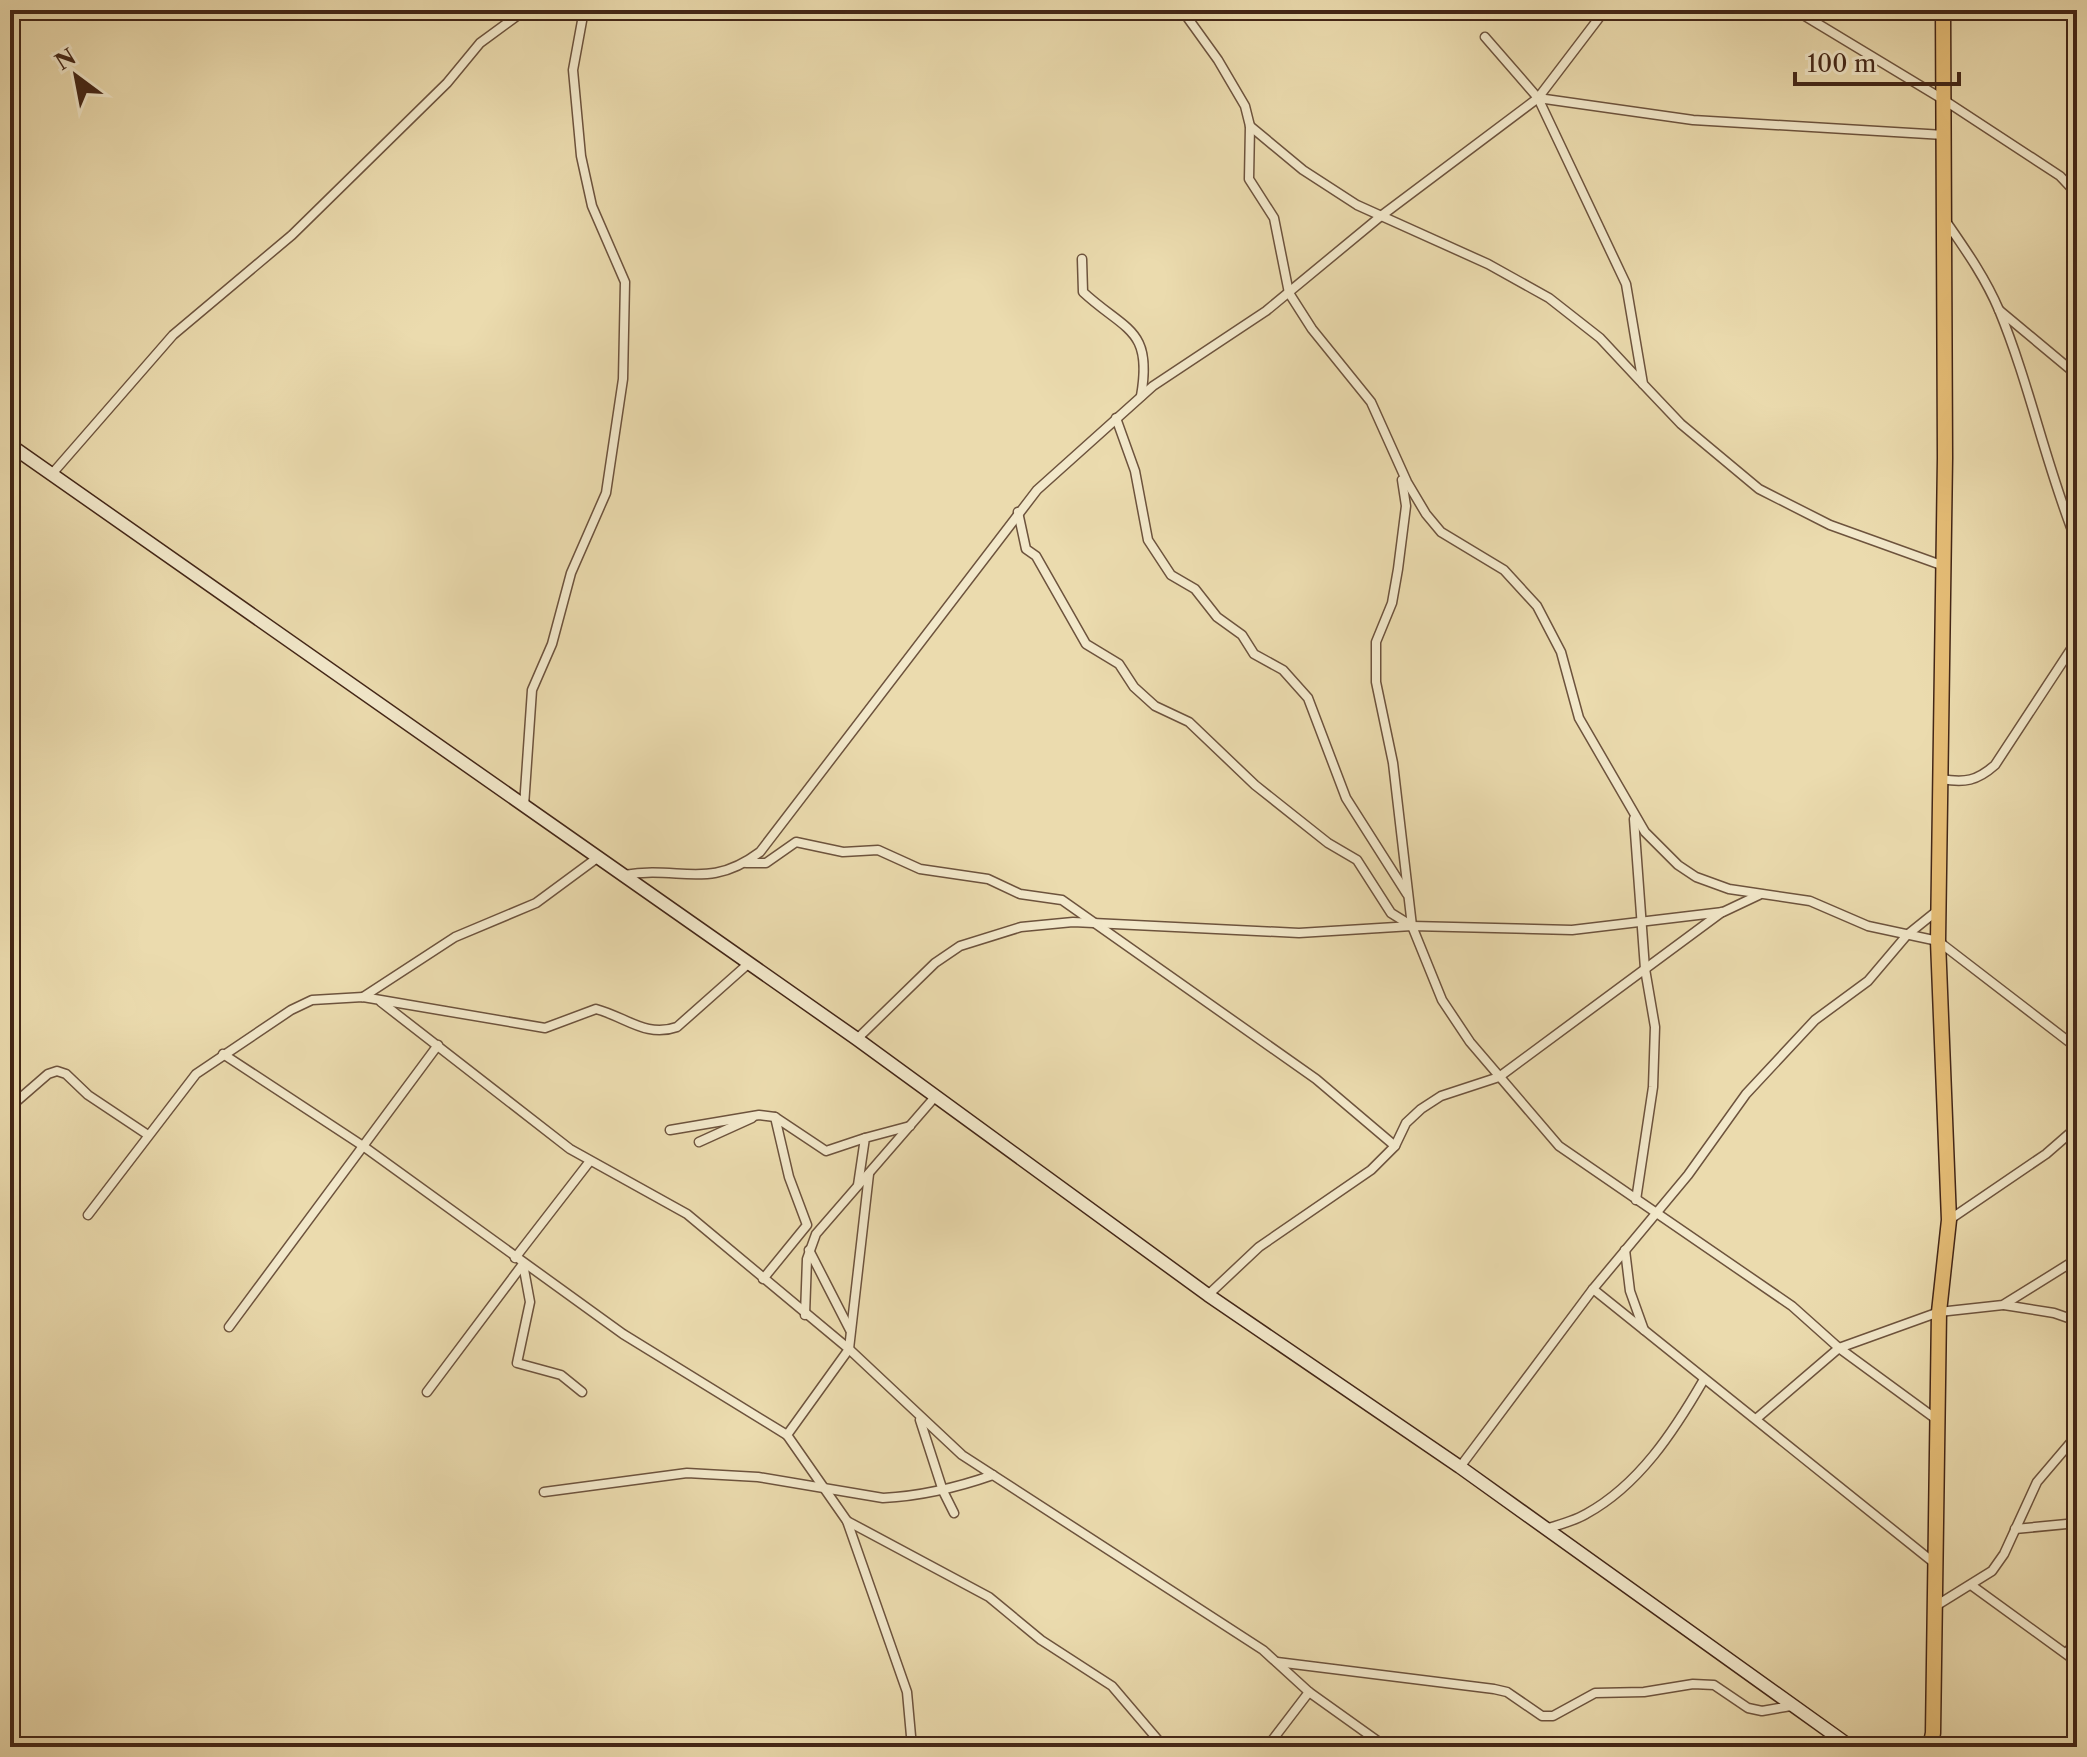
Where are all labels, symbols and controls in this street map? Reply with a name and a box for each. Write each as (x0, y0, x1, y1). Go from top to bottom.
north arrow (36, 36, 116, 116)
scale bar (1795, 36, 1959, 86)
text: N (50, 43, 81, 76)
text: 100 m (1807, 49, 1876, 78)

